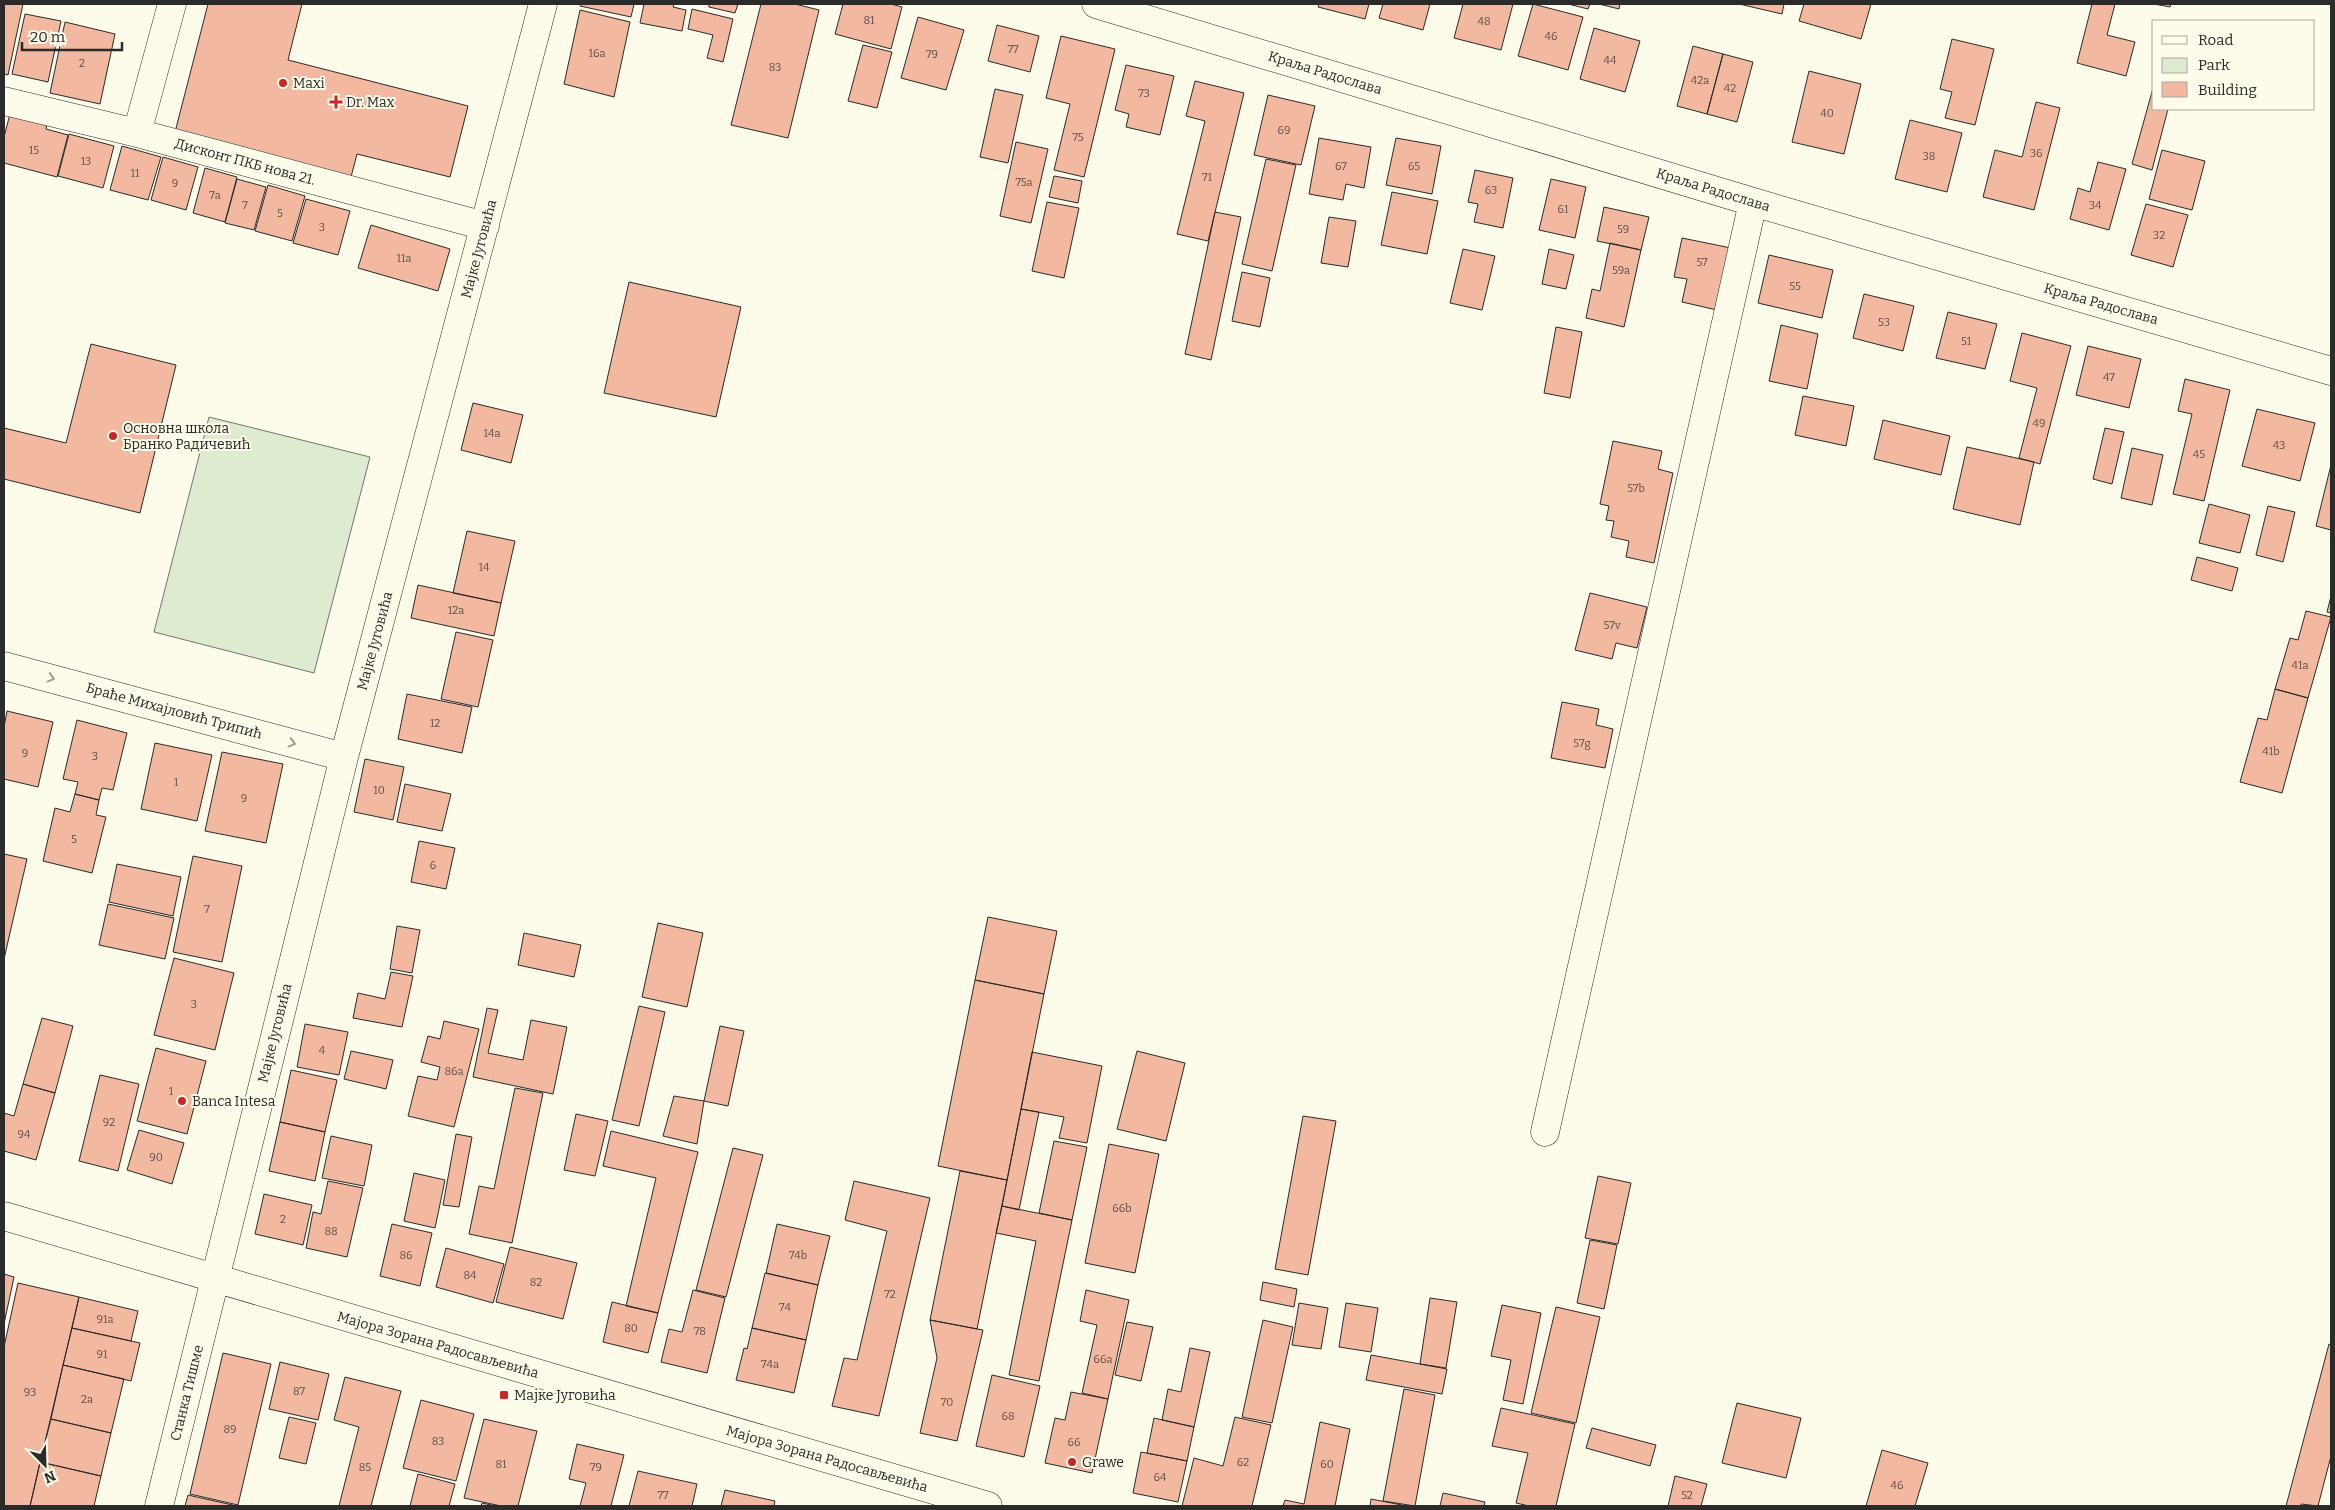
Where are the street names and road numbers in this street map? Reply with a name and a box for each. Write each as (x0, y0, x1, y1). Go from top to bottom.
street label: Краља Радослава (1266, 48, 1384, 99)
street label: Дисконт ПКБ нова 21. (173, 135, 317, 189)
street label: Краља Радослава (1654, 165, 1772, 216)
street label: Мајке Југовића (458, 197, 500, 300)
street label: Краља Радослава (2042, 280, 2160, 329)
street label: Мајке Југовића (354, 589, 396, 692)
street label: Браће Михајловић Трипић (84, 679, 264, 743)
street label: Мајке Југовића (254, 981, 296, 1084)
street label: Мајора Зорана Радосављевића (335, 1308, 541, 1382)
street label: Станка Тишме (167, 1343, 207, 1443)
street label: Мајора Зорана Радосављевића (724, 1422, 930, 1496)

